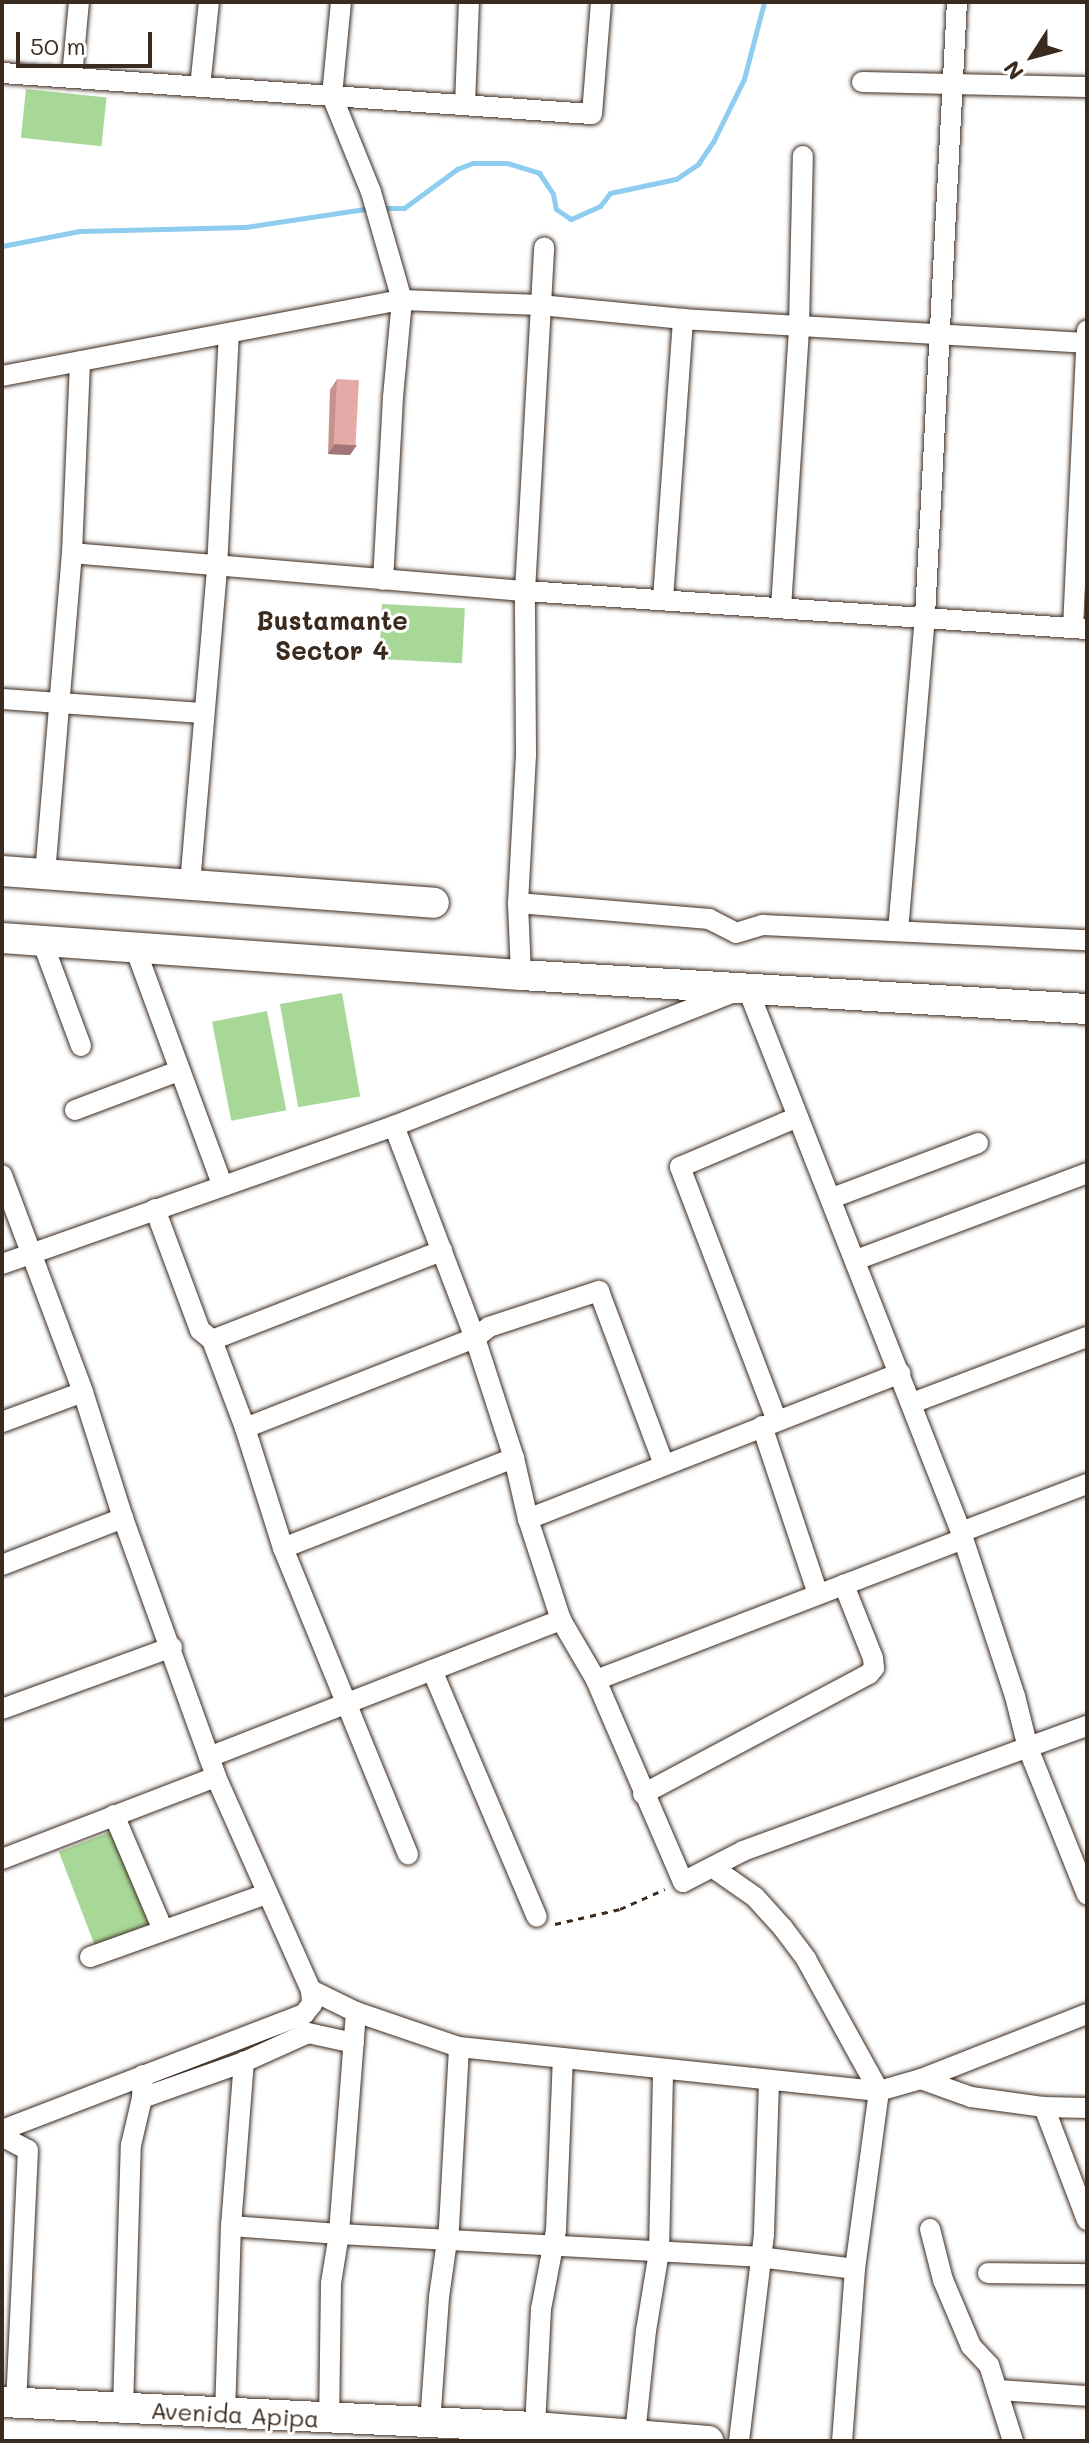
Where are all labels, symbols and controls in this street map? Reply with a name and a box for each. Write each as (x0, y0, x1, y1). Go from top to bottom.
scale bar (20, 16, 156, 66)
north arrow (993, 16, 1073, 96)
text: 50 m (30, 30, 86, 61)
text: N (997, 55, 1030, 86)
district label: Bustamante Sector 4 (256, 605, 408, 666)
street label: Avenida Apipa (150, 2395, 320, 2433)

